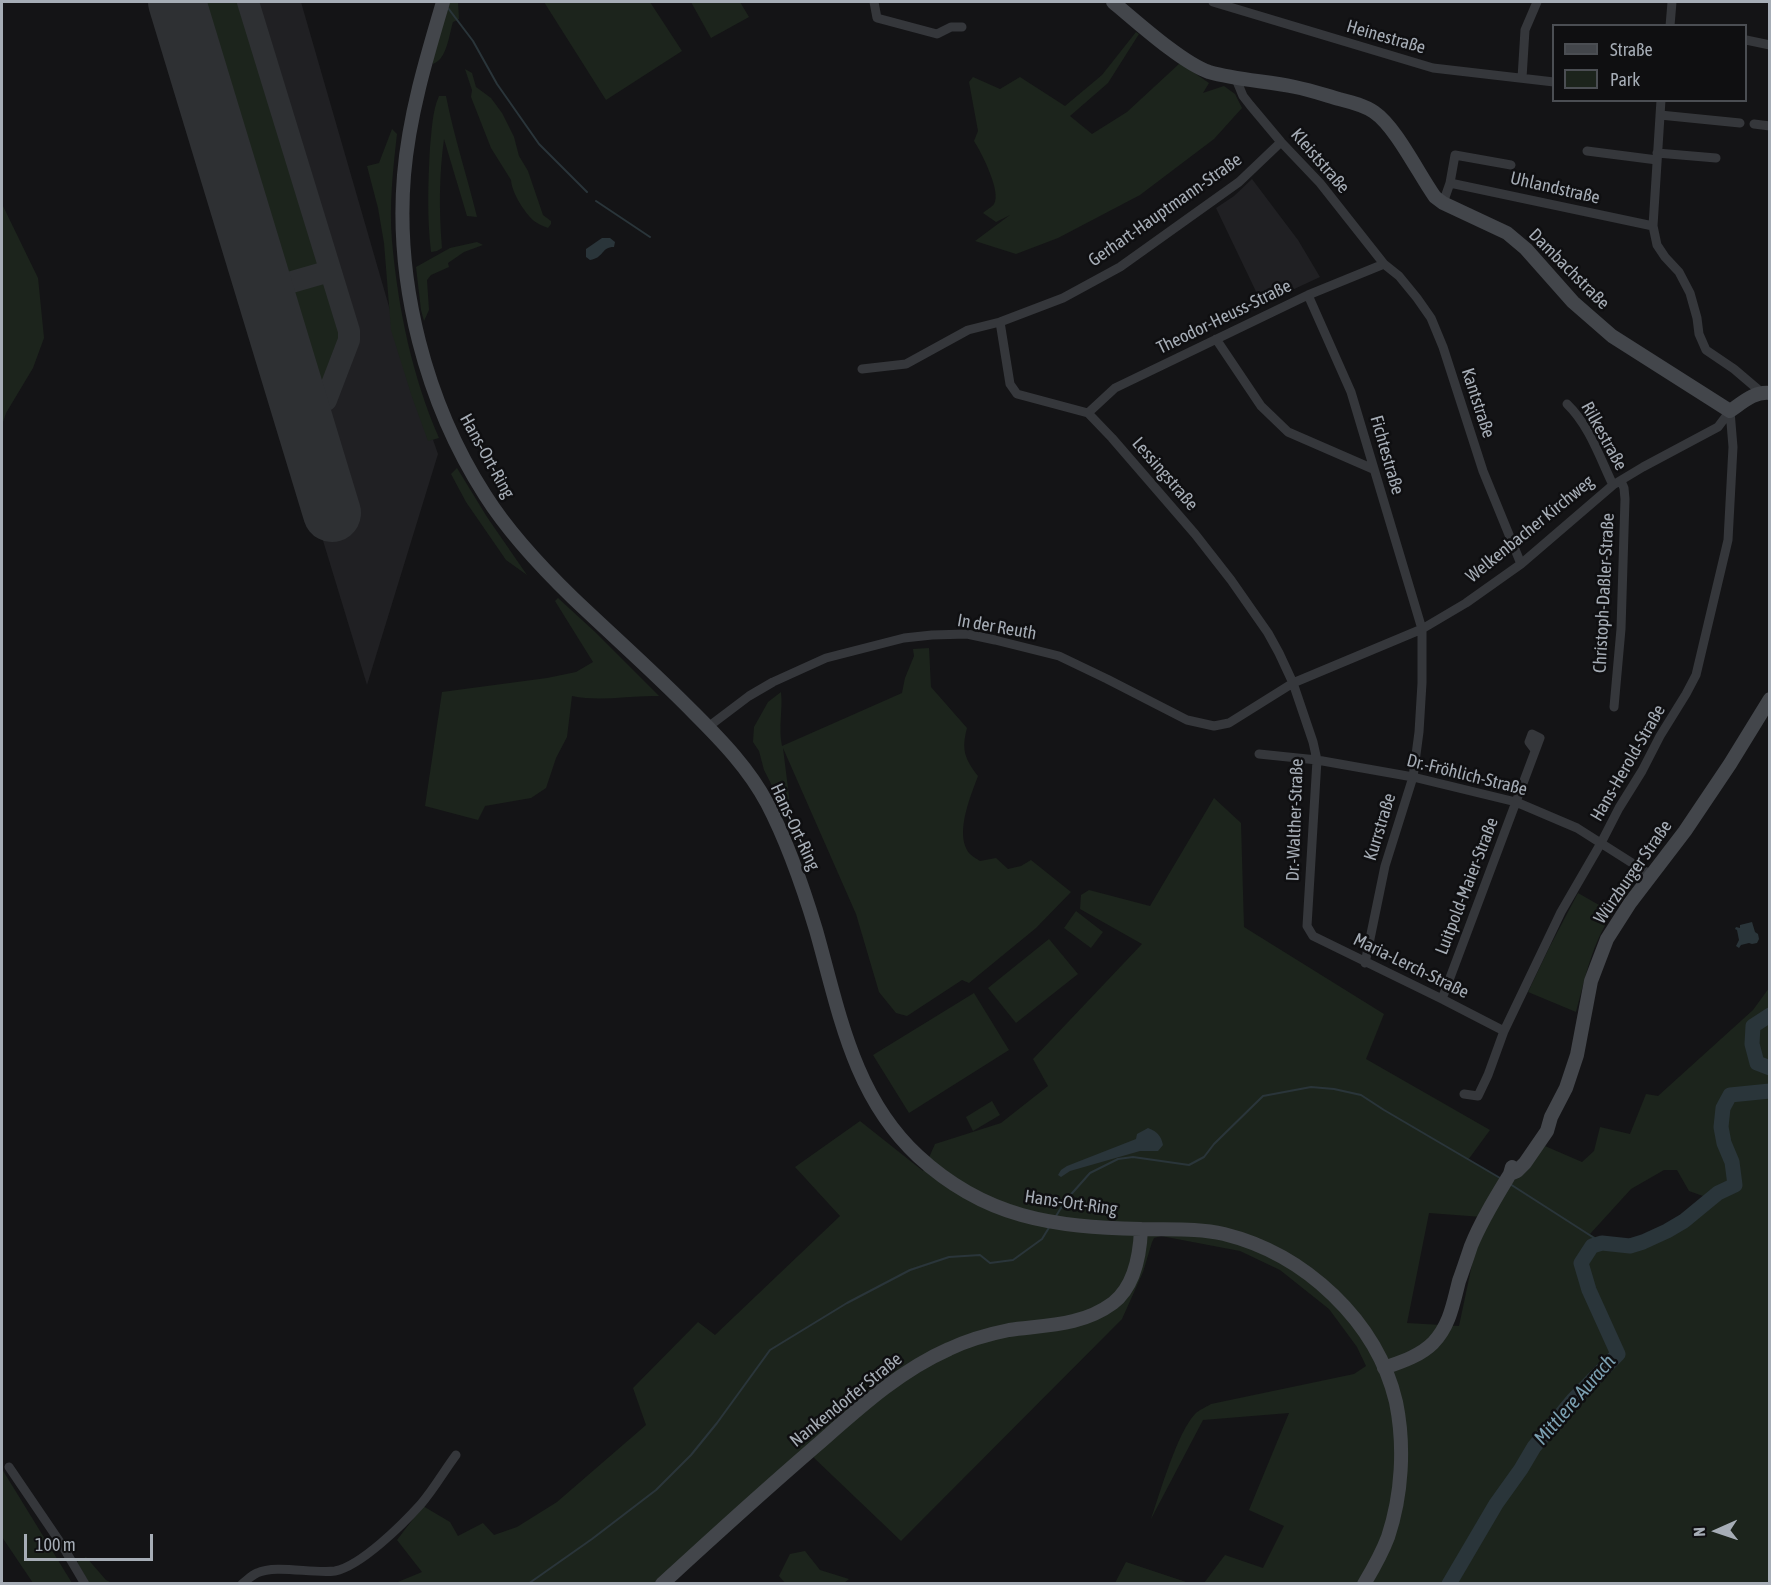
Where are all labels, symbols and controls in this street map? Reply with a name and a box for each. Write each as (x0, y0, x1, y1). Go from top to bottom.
street label: Heinestraße (1344, 15, 1428, 59)
legend (1552, 24, 1747, 102)
text: Straße (1610, 39, 1653, 60)
text: Park (1610, 69, 1640, 90)
street label: Kleiststraße (1286, 124, 1354, 198)
street label: Gerhart-Hauptmann-Straße (1084, 149, 1246, 271)
street label: Uhlandstraße (1508, 167, 1602, 209)
street label: Dambachstraße (1524, 224, 1614, 314)
street label: Theodor-Heuss-Straße (1153, 275, 1295, 359)
street label: Kantstraße (1457, 365, 1499, 441)
street label: Rilkestraße (1576, 398, 1632, 474)
street label: Hans-Ort-Ring (455, 410, 519, 502)
street label: Fichtestraße (1365, 413, 1409, 497)
street label: Lessingstraße (1127, 433, 1203, 515)
street label: Welkenbacher Kirchweg (1462, 471, 1598, 587)
street label: Christoph-Daßler-Straße (1589, 513, 1619, 673)
street label: In der Reuth (956, 609, 1038, 645)
street label: Hans-Herold-Straße (1586, 701, 1670, 825)
street label: Dr.-Fröhlich-Straße (1405, 750, 1529, 800)
street label: Dr.-Walther-Straße (1282, 758, 1308, 882)
street label: Hans-Ort-Ring (765, 780, 825, 874)
street label: Kurrstraße (1360, 791, 1400, 863)
street label: Luitpold-Maier-Straße (1431, 815, 1503, 957)
street label: Würzburger Straße (1589, 816, 1677, 928)
street label: Maria-Lerch-Straße (1350, 929, 1472, 1003)
street label: Hans-Ort-Ring (1023, 1186, 1119, 1220)
street label: Nankendorfer Straße (786, 1348, 906, 1452)
water label: Mittlere Aurach (1529, 1350, 1621, 1450)
north arrow (1687, 1501, 1747, 1561)
scale bar (27, 1522, 156, 1560)
text: N (1690, 1527, 1708, 1537)
text: 100 m (35, 1534, 76, 1555)

